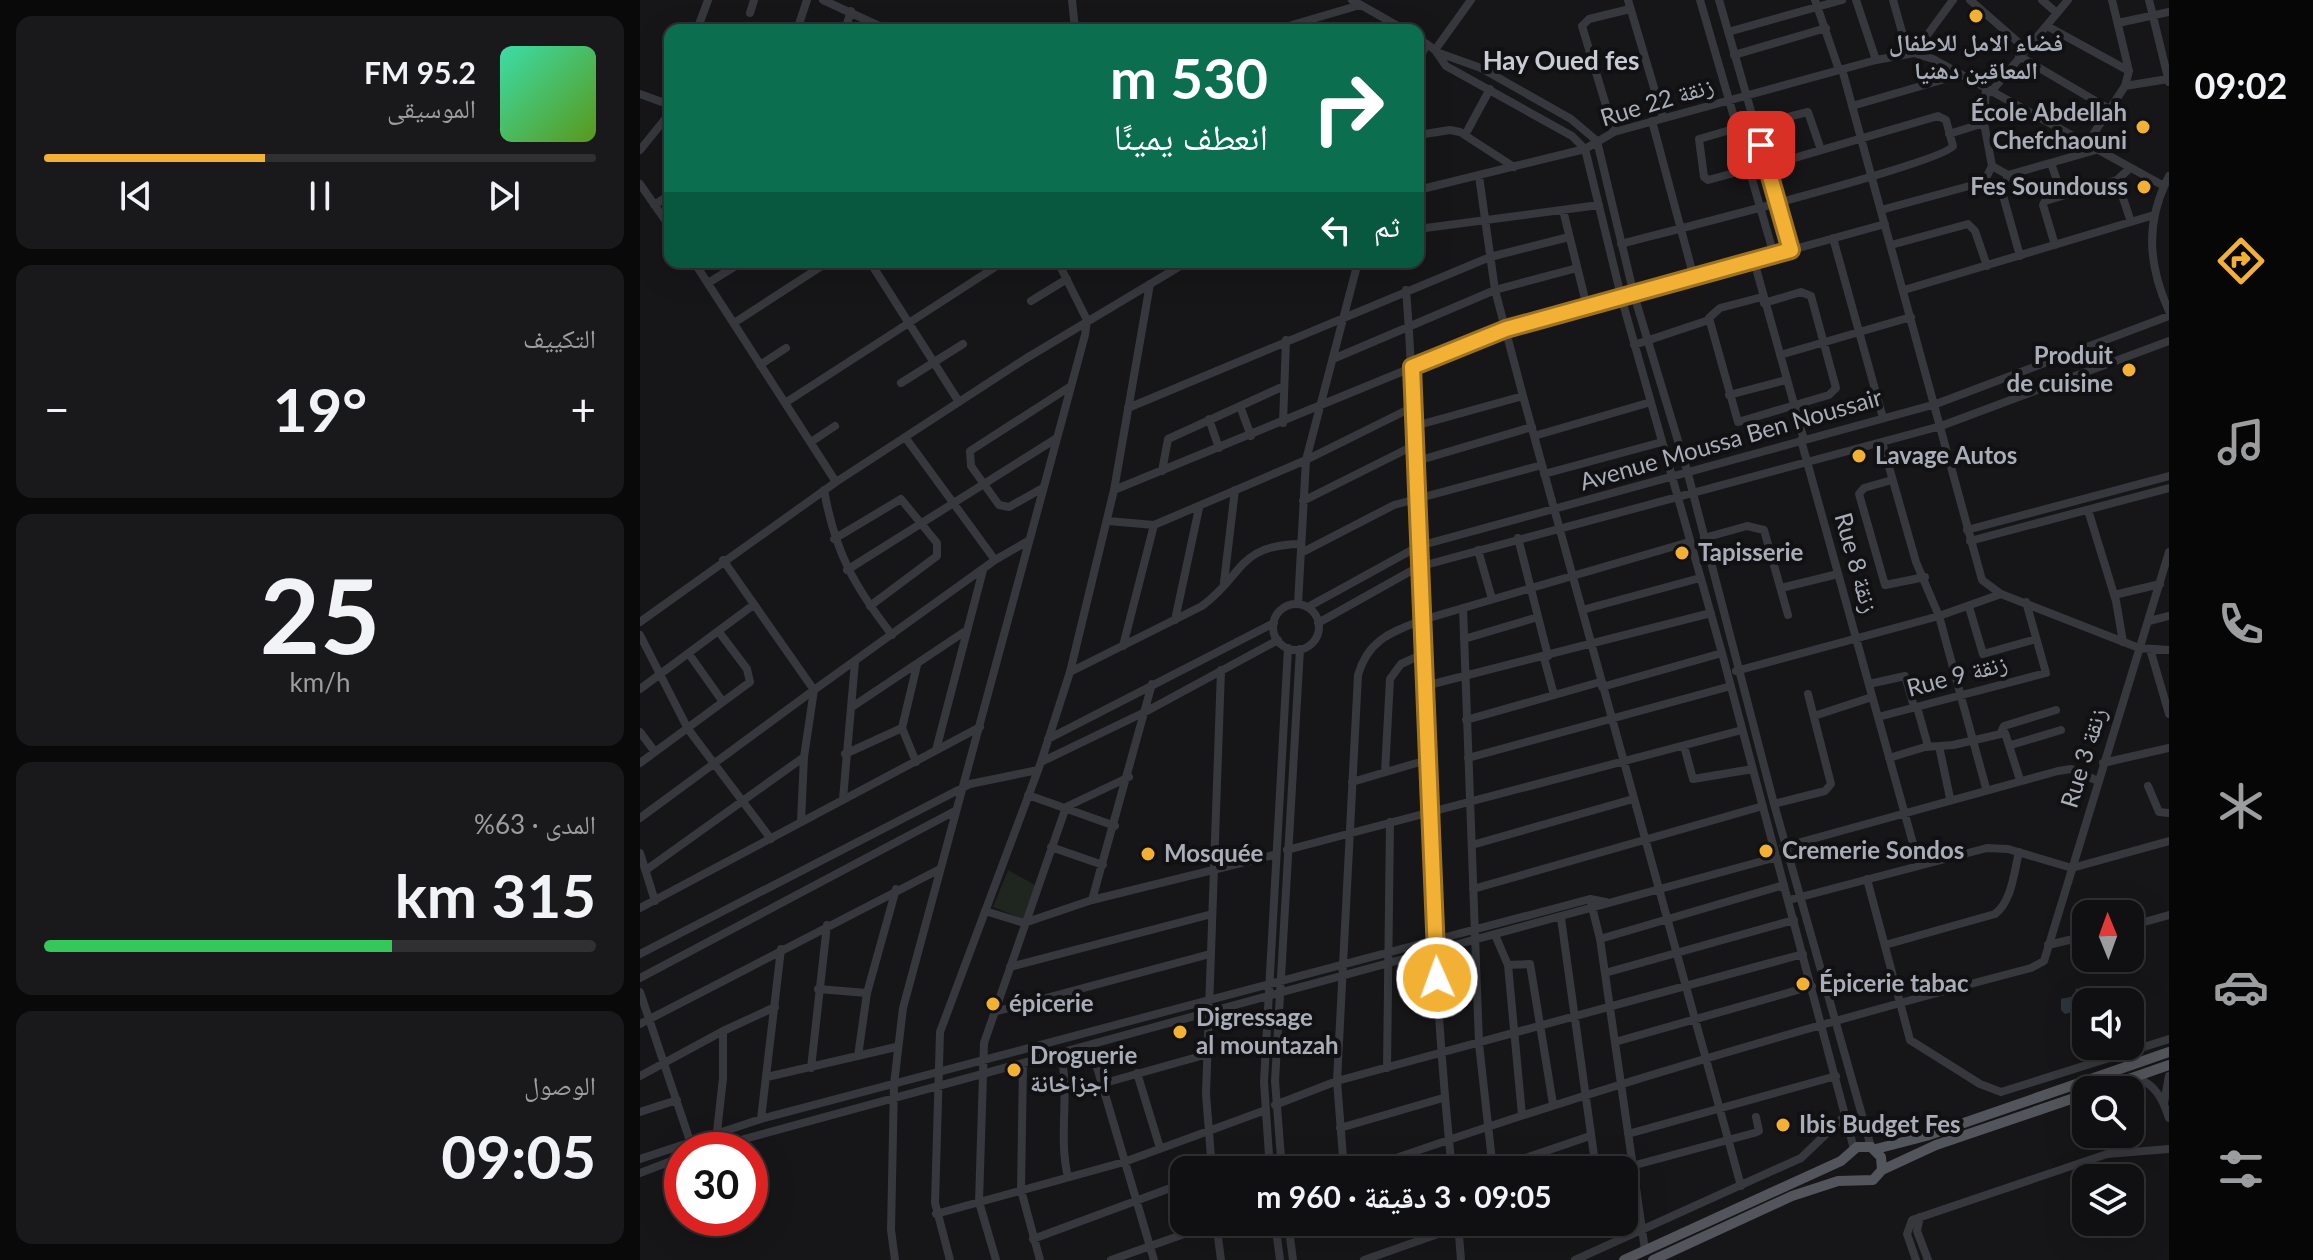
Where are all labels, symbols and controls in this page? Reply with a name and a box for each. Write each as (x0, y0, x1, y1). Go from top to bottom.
marker: فضاء الامل للاطفال المعاقين دهنيا (1967, 7, 1985, 25)
place label: فضاء الامل للاطفال المعاقين دهنيا (1889, 27, 2063, 85)
text: 530 m (1110, 44, 1268, 111)
district label: Hay Oued fes (1483, 44, 1639, 76)
text: 95.2 FM (364, 54, 476, 90)
icon: right (1296, 56, 1400, 160)
text: 09:02 (2195, 63, 2287, 107)
street label: Rue 22 زنقة (1597, 70, 1717, 131)
text: الموسيقى (387, 92, 476, 124)
place label: École Abdellah Chefchaouni (1970, 97, 2127, 154)
pin (1727, 111, 1795, 179)
text: انعطف يمينًا (1114, 114, 1268, 158)
marker: École Abdellah Chefchaouni (2134, 118, 2152, 136)
icon: arrive (1739, 123, 1783, 167)
place label: Fes Soundouss (1970, 171, 2128, 200)
icon: previous (114, 174, 158, 218)
icon: pause (298, 174, 342, 218)
icon: next (482, 174, 526, 218)
marker: Fes Soundouss (2135, 178, 2153, 196)
text: ثم (1374, 207, 1400, 243)
icon: left (1314, 208, 1358, 252)
icon: directions (2213, 233, 2269, 289)
text: التكييف (523, 322, 596, 354)
place label: Produit de cuisine (2007, 340, 2113, 397)
marker: Produit de cuisine (2120, 361, 2138, 379)
text: 19° (273, 373, 367, 445)
street label: Avenue Moussa Ben Noussair (1576, 381, 1885, 496)
text: − (44, 383, 70, 435)
text: + (570, 383, 596, 435)
icon: music (2213, 414, 2269, 470)
place label: Lavage Autos (1875, 440, 2017, 469)
marker: Lavage Autos (1850, 447, 1868, 465)
street label: Rue 8 زنقة (1829, 509, 1886, 616)
place label: Tapisserie (1698, 537, 1804, 566)
marker: Tapisserie (1673, 544, 1691, 562)
text: 25 (260, 551, 380, 676)
icon: phone (2213, 596, 2269, 652)
street label: Rue 9 زنقة (1903, 647, 2010, 702)
text: km/h (290, 666, 350, 698)
street label: Rue 3 زنقة (2054, 704, 2111, 811)
icon: climate (2213, 778, 2269, 834)
text: المدى · 63% (474, 808, 596, 840)
place label: Cremerie Sondos (1782, 835, 1964, 864)
place label: Mosquée (1164, 838, 1264, 867)
marker: Cremerie Sondos (1757, 842, 1775, 860)
marker: Mosquée (1139, 845, 1157, 863)
text: 315 km (395, 859, 596, 931)
north arrow (2072, 900, 2144, 972)
map controls (2072, 900, 2144, 1236)
position arrow (1395, 936, 1479, 1020)
icon: car (2213, 959, 2269, 1015)
place label: Épicerie tabac (1819, 968, 1969, 997)
marker: Épicerie tabac (1794, 975, 1812, 993)
place label: épicerie (1009, 988, 1094, 1017)
button: sound (2072, 988, 2144, 1060)
marker: épicerie (984, 995, 1002, 1013)
place label: Digressage al mountazah (1196, 1002, 1339, 1059)
marker: Digressage al mountazah (1171, 1023, 1189, 1041)
place label: Droguerie أجزاخانة (1030, 1040, 1137, 1097)
marker: Droguerie أجزاخانة (1005, 1061, 1023, 1079)
text: الوصول (524, 1069, 596, 1101)
button: search (2072, 1076, 2144, 1148)
place label: Ibis Budget Fes (1799, 1109, 1961, 1138)
marker: Ibis Budget Fes (1774, 1116, 1792, 1134)
text: 09:05 (441, 1120, 596, 1192)
speed limit sign: 30 (664, 1132, 768, 1236)
icon: filters (2213, 1141, 2269, 1197)
button: layers (2072, 1164, 2144, 1236)
text: 09:05 · 3 دقيقة · 960 m (1256, 1178, 1552, 1214)

